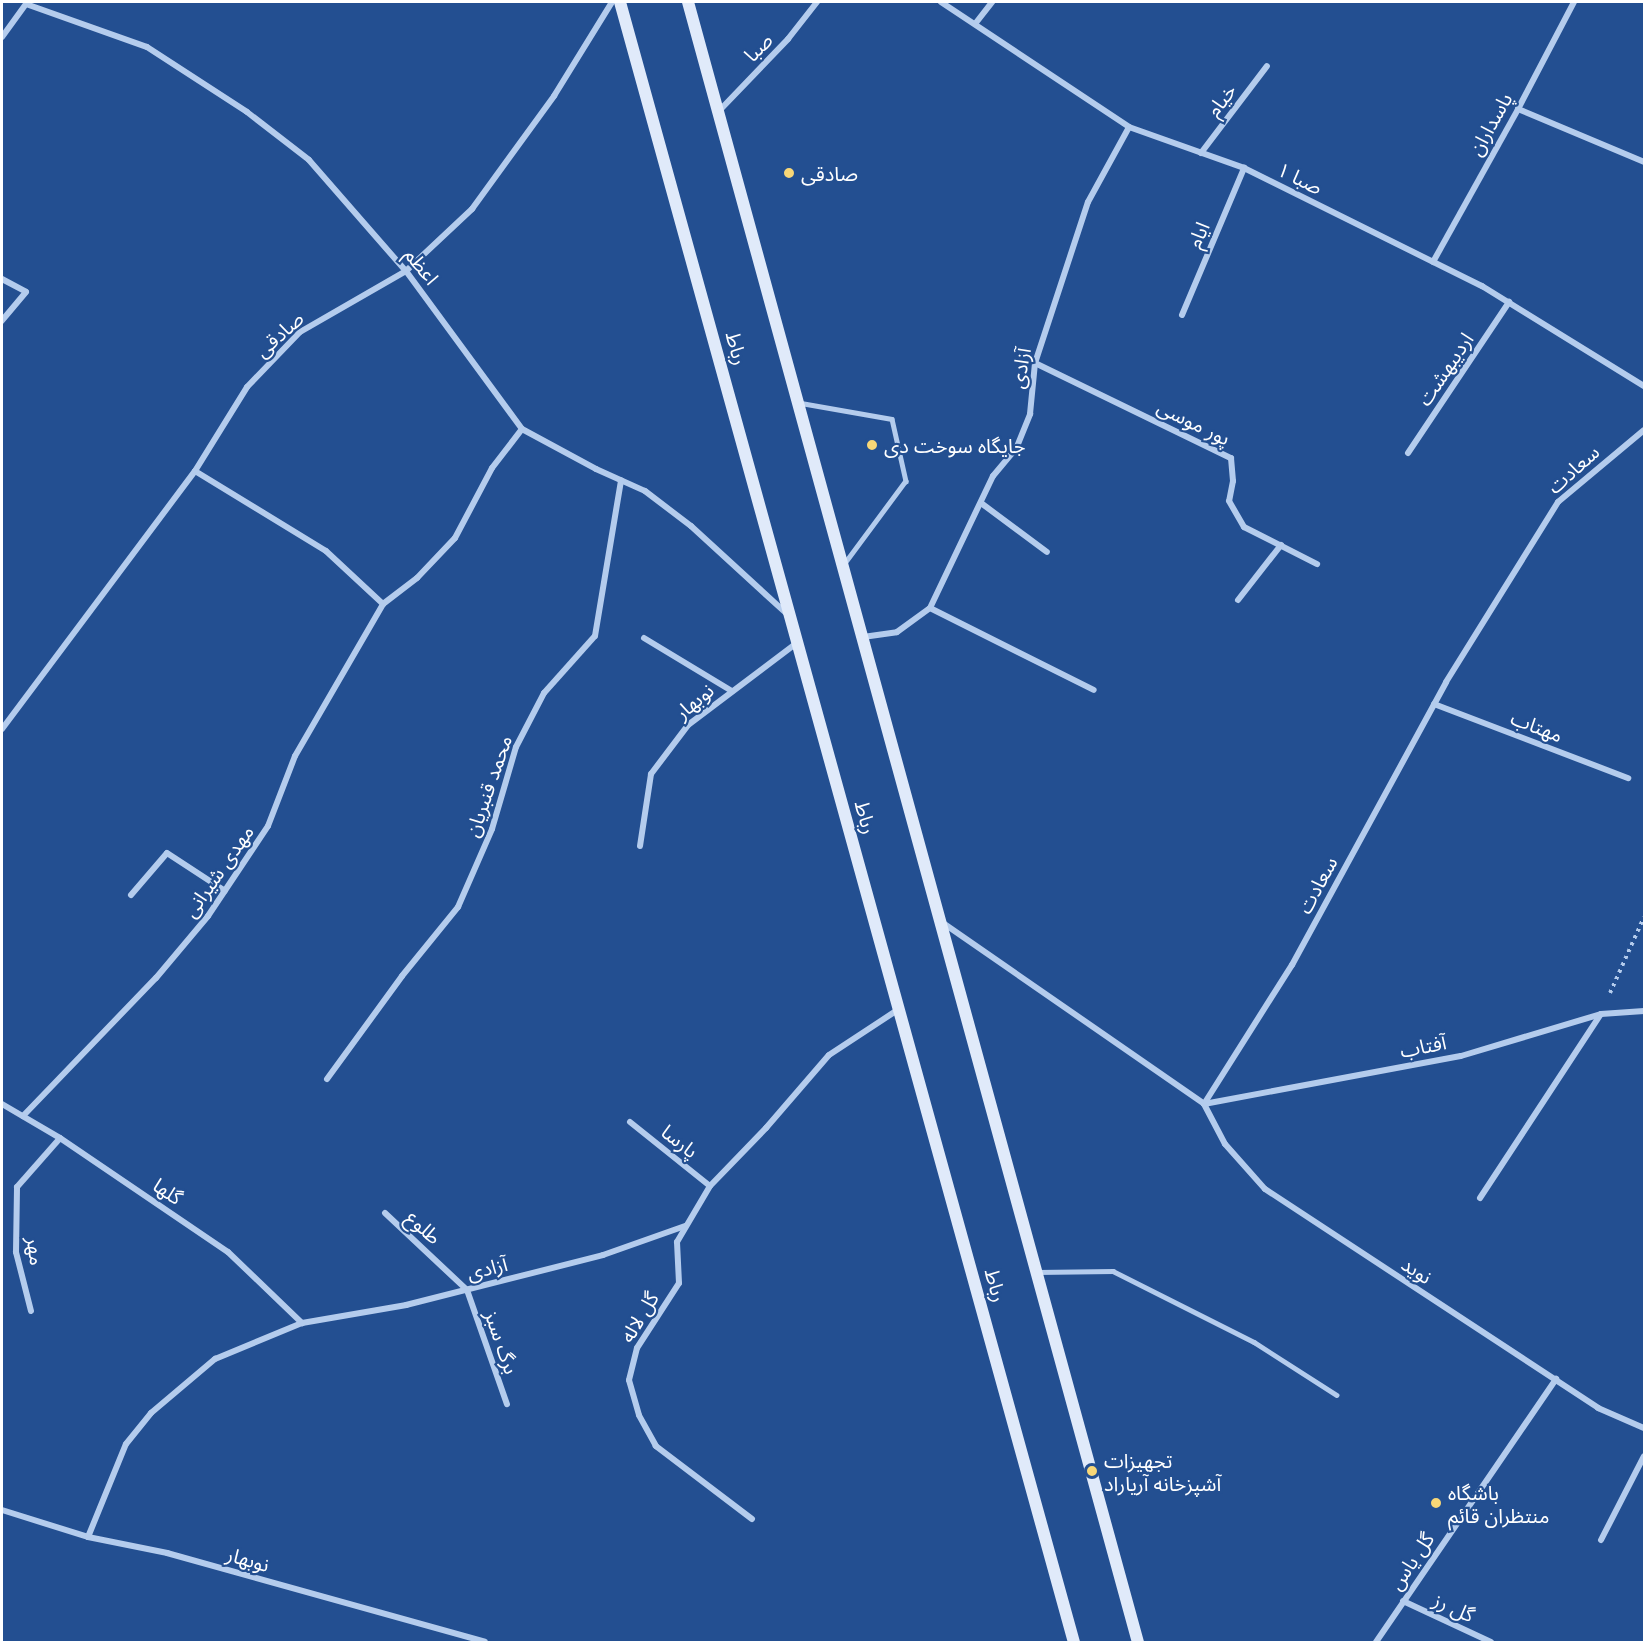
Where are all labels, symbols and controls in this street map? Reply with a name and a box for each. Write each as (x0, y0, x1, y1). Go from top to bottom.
street label: صبا (739, 28, 777, 66)
street label: خیام (1201, 79, 1241, 121)
street label: پاسداران (1463, 88, 1517, 160)
street label: صبا ۱ (1273, 157, 1327, 199)
place label: صادقی (801, 161, 858, 185)
marker: صادقی (782, 166, 796, 180)
street label: ایام (1182, 218, 1214, 252)
street label: اعظم (400, 243, 444, 289)
street label: صادقی (250, 306, 308, 362)
street label: اردیبهشت (1412, 328, 1478, 410)
street label: رباط (721, 329, 753, 367)
street label: آزادی (1005, 346, 1035, 390)
street label: پور موسی (1154, 394, 1234, 450)
place label: جایگاه سوخت دی (884, 433, 1026, 457)
marker: جایگاه سوخت دی (865, 438, 879, 452)
street label: سعادت (1542, 440, 1604, 498)
street label: نوبهار (670, 678, 718, 724)
street label: مهتاب (1508, 705, 1566, 747)
street label: محمد قنبریان (459, 732, 517, 840)
street label: رباط (850, 798, 882, 836)
street label: مهدی شیرانی (177, 820, 259, 922)
street label: سعادت (1292, 852, 1342, 918)
street label: آفتاب (1398, 1030, 1448, 1062)
street label: پارسا (657, 1119, 703, 1163)
street label: گلها (149, 1173, 187, 1209)
street label: طلوع (402, 1205, 446, 1249)
street label: مهر (22, 1235, 50, 1267)
street label: آزادی (464, 1251, 510, 1285)
street label: نوید (1397, 1251, 1437, 1289)
street label: رباط (980, 1266, 1012, 1304)
street label: گل لاله (615, 1287, 663, 1347)
street label: برگ سبز (480, 1307, 524, 1377)
place label: تجهیزات آشپزخانه آریاراد (1104, 1448, 1221, 1495)
marker: تجهیزات آشپزخانه آریاراد (1085, 1464, 1099, 1478)
place label: باشگاه منتظران قائم (1448, 1480, 1549, 1527)
marker: باشگاه منتظران قائم (1429, 1496, 1443, 1510)
street label: گل یاس (1383, 1528, 1439, 1594)
street label: نوبهار (224, 1541, 272, 1577)
street label: گل رز (1430, 1587, 1478, 1627)

